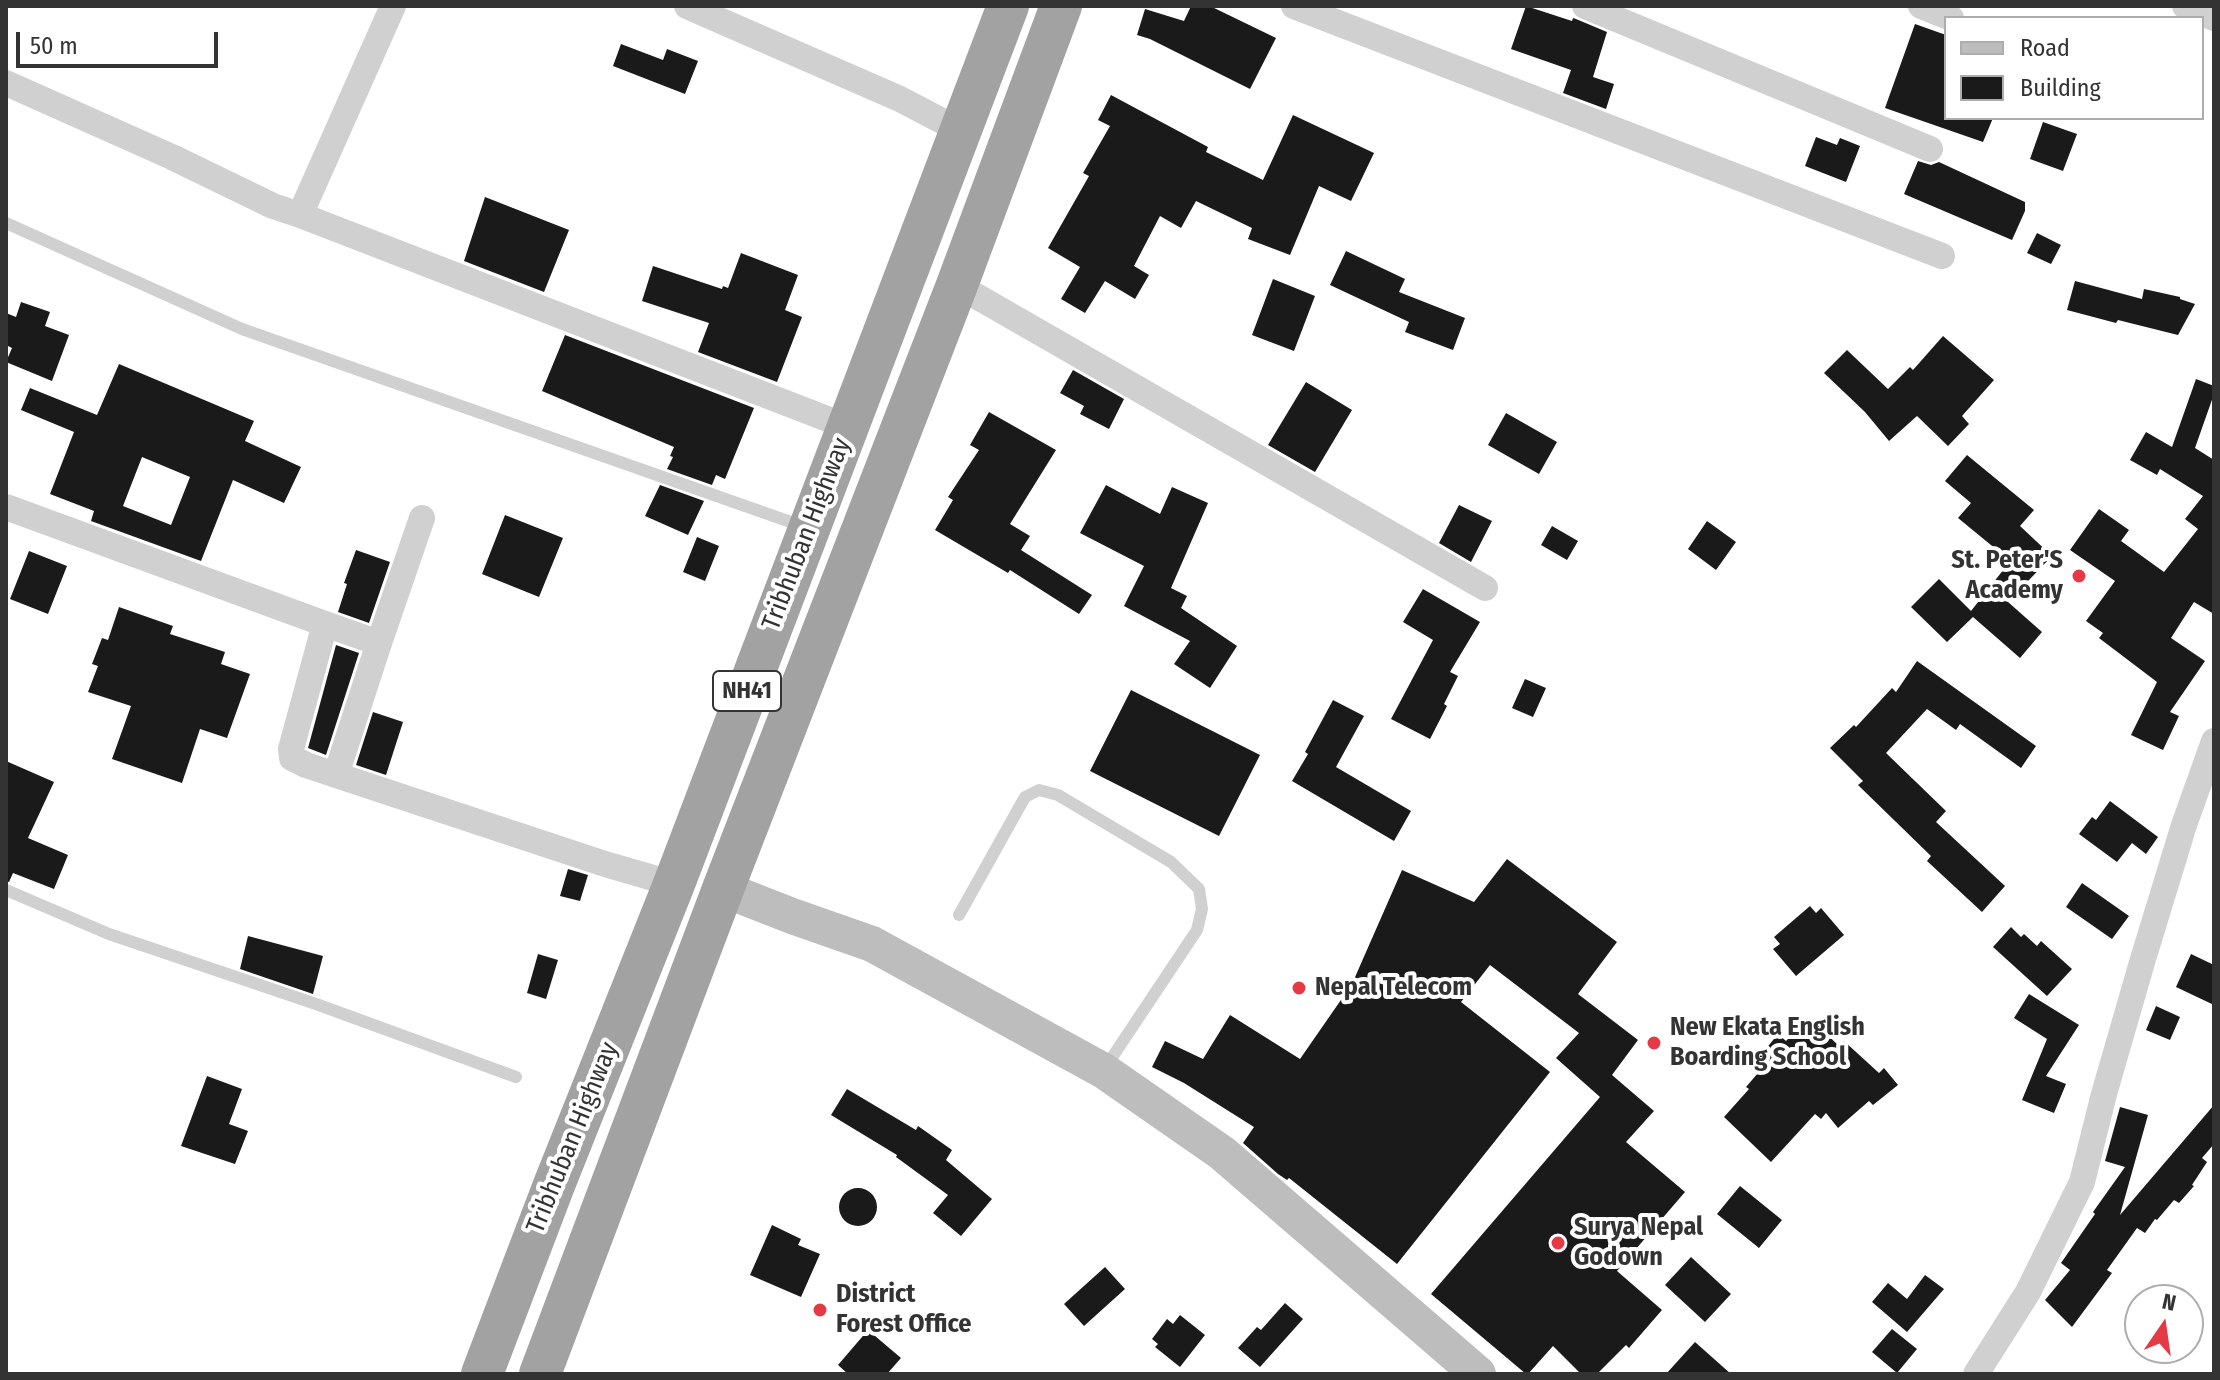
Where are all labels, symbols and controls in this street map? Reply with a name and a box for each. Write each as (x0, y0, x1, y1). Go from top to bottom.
scale bar (20, 16, 222, 66)
legend (1944, 16, 2204, 120)
text: 50 m (30, 32, 78, 60)
text: Road (2020, 34, 2070, 62)
text: Building (2020, 74, 2101, 102)
street label: Tribhuban Highway (756, 434, 858, 634)
place label: St. Peter'S Academy (1951, 545, 2063, 606)
marker: St. Peter'S Academy (2070, 567, 2088, 585)
road number: NH41 (713, 671, 781, 711)
place label: Nepal Telecom (1315, 972, 1472, 1004)
marker: Nepal Telecom (1290, 979, 1308, 997)
place label: New Ekata English Boarding School (1670, 1012, 1865, 1074)
marker: New Ekata English Boarding School (1645, 1034, 1663, 1052)
street label: Tribhuban Highway (521, 1038, 625, 1238)
place label: Surya Nepal Godown (1574, 1212, 1703, 1274)
marker: Surya Nepal Godown (1549, 1234, 1567, 1252)
place label: District Forest Office (836, 1279, 972, 1340)
north arrow (2124, 1284, 2204, 1364)
text: N (2160, 1287, 2179, 1317)
marker: District Forest Office (811, 1301, 829, 1319)

